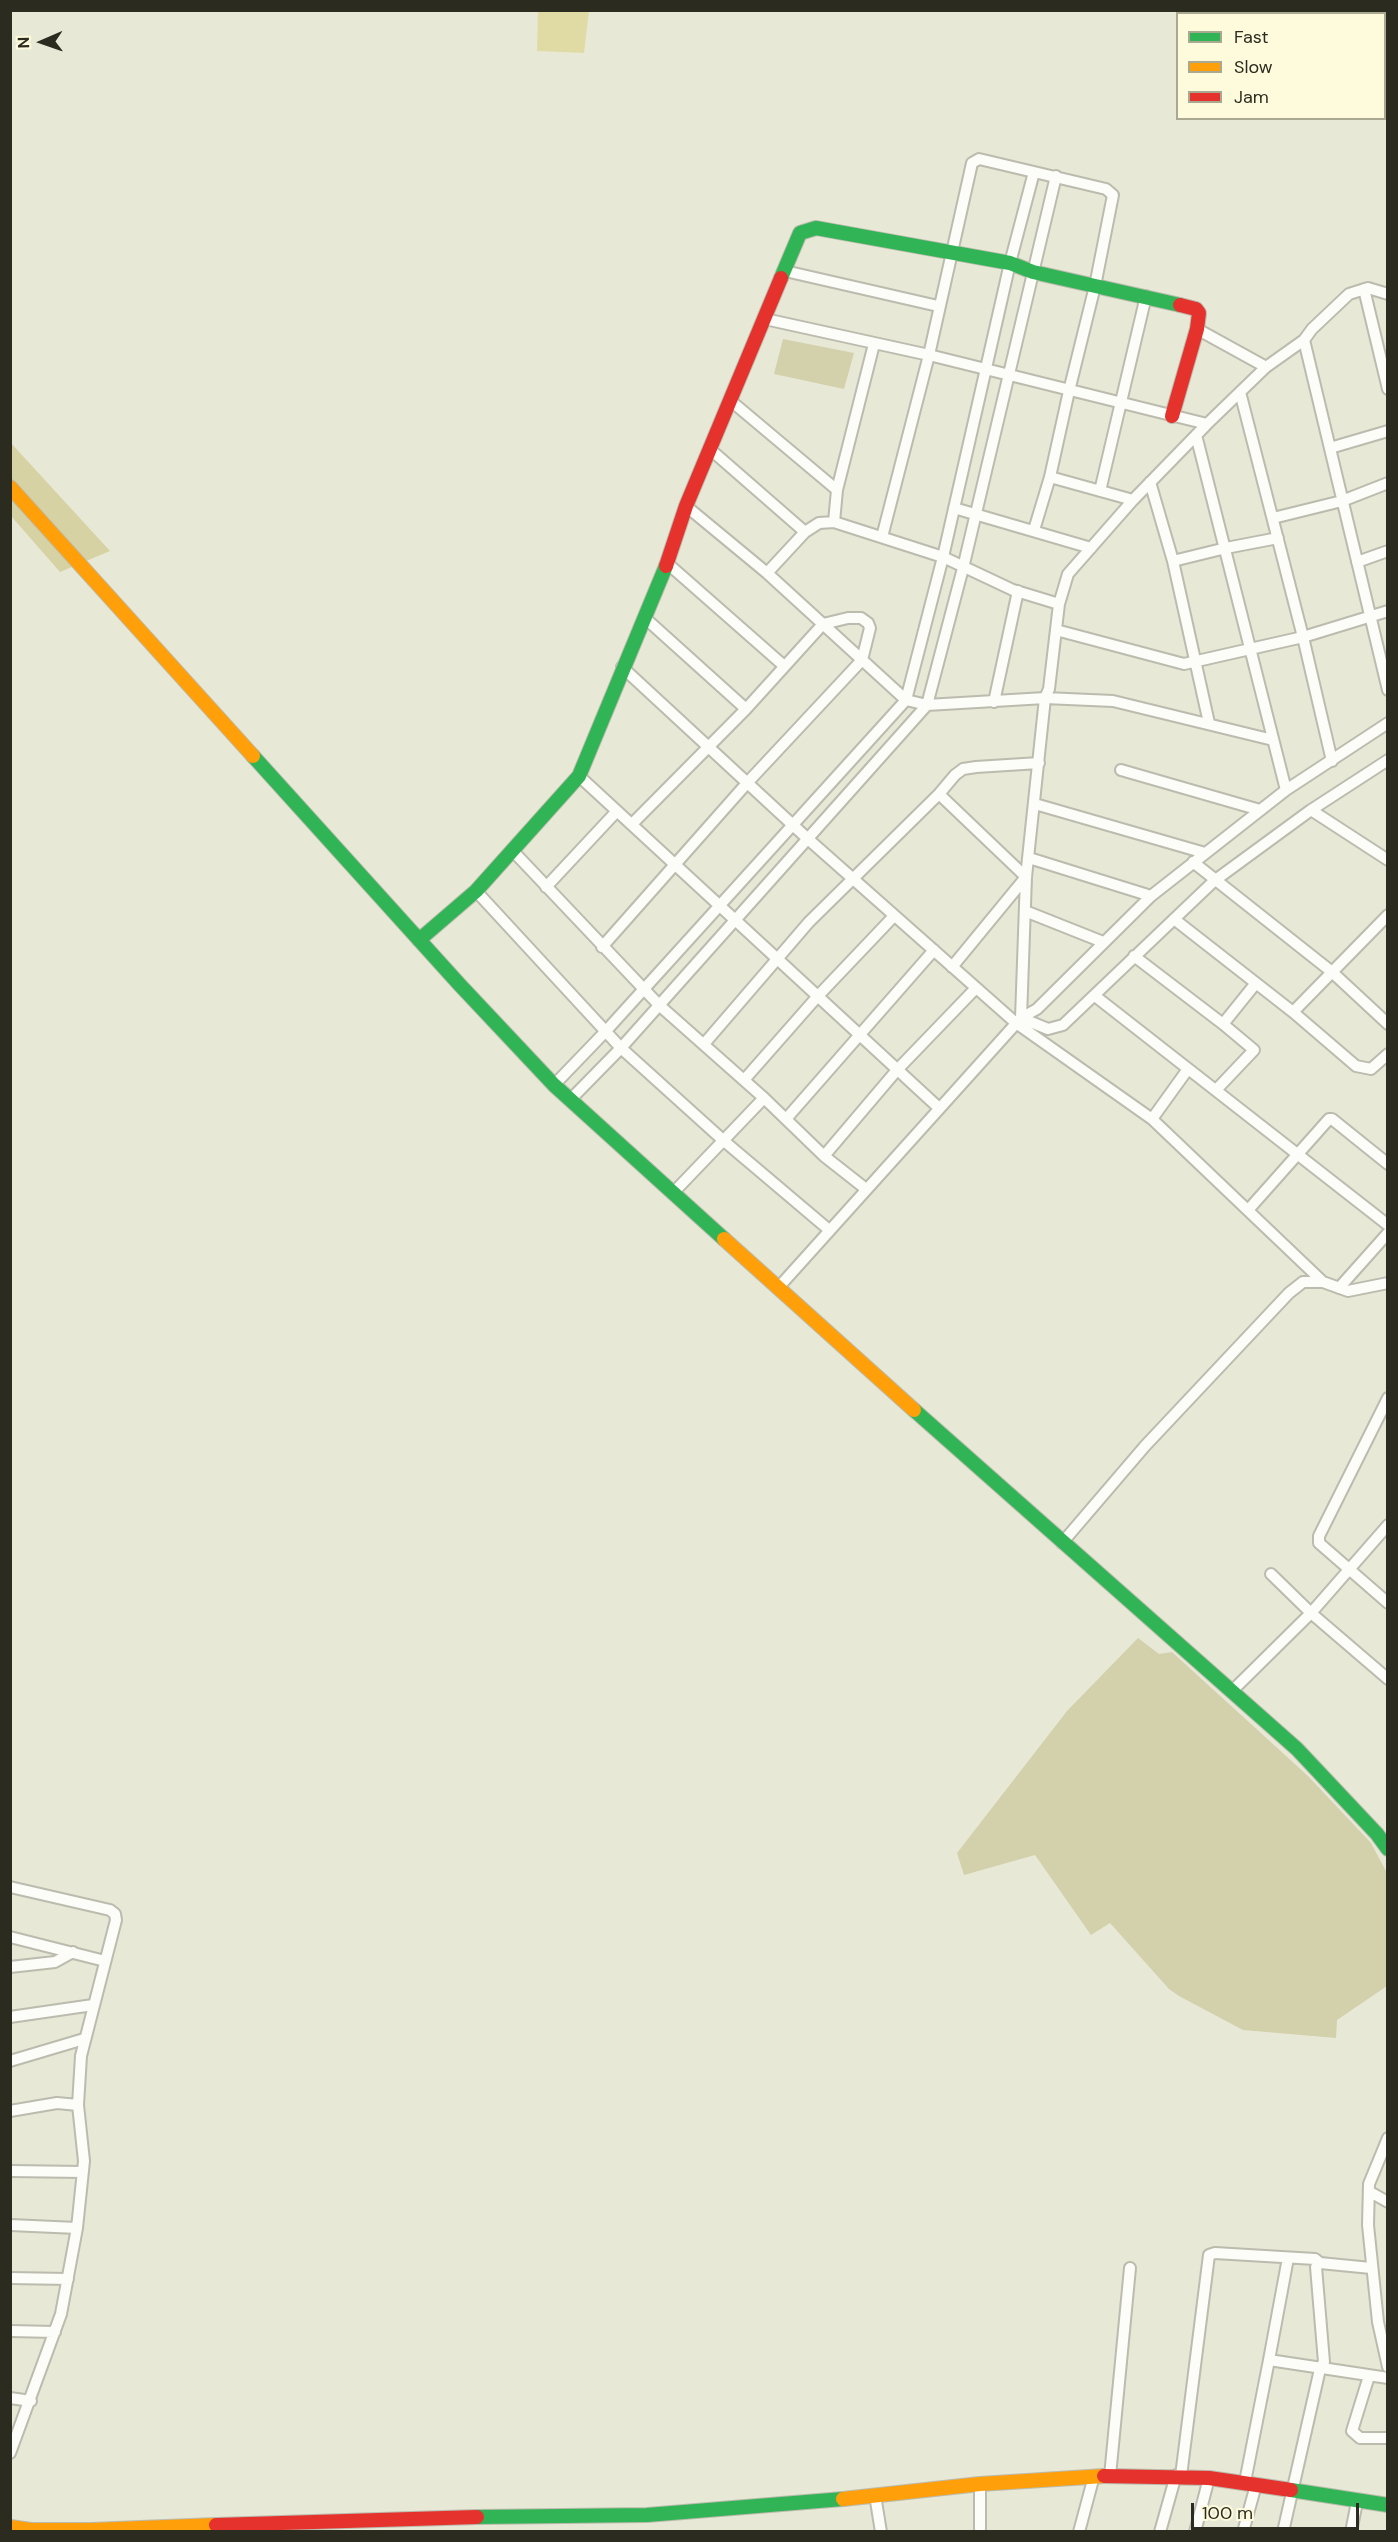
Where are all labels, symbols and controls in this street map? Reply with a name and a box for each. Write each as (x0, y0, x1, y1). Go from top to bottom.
north arrow (12, 12, 72, 72)
legend (1176, 12, 1386, 120)
text: Fast (1234, 25, 1269, 49)
text: N (13, 36, 34, 49)
text: Slow (1234, 55, 1273, 79)
text: Jam (1234, 85, 1269, 109)
scale bar (1194, 2491, 1362, 2529)
text: 100 m (1202, 2501, 1253, 2525)

